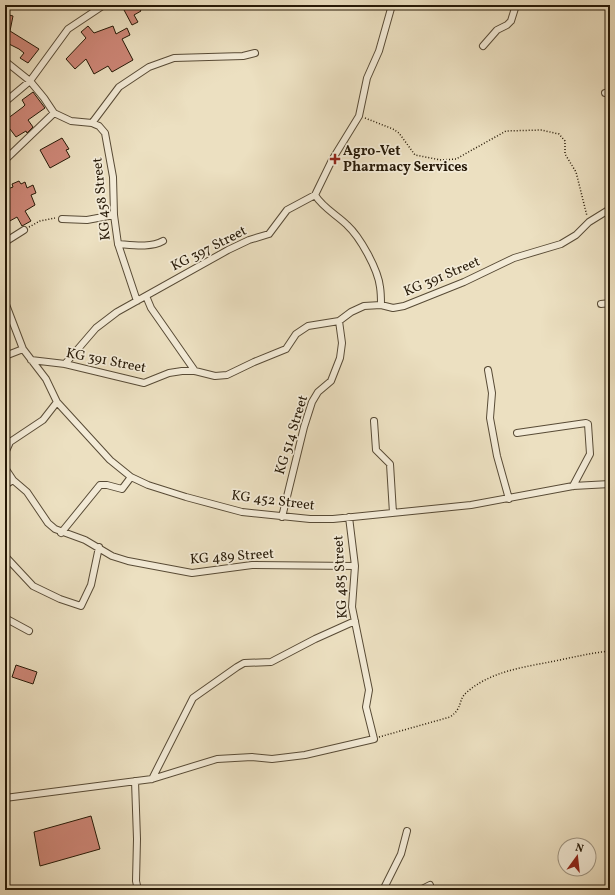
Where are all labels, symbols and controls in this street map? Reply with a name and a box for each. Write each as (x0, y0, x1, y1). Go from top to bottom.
place label: Agro-Vet Pharmacy Services (343, 142, 468, 177)
marker: Agro-Vet Pharmacy Services (330, 154, 340, 164)
street label: KG 458 Street (88, 156, 116, 241)
street label: KG 397 Street (168, 222, 250, 276)
street label: KG 391 Street (401, 252, 483, 302)
street label: KG 391 Street (64, 344, 148, 378)
street label: KG 514 Street (271, 393, 313, 477)
street label: KG 452 Street (230, 486, 316, 516)
street label: KG 485 Street (329, 535, 353, 619)
street label: KG 489 Street (189, 545, 275, 569)
north arrow (557, 837, 597, 877)
text: N (573, 841, 585, 857)

